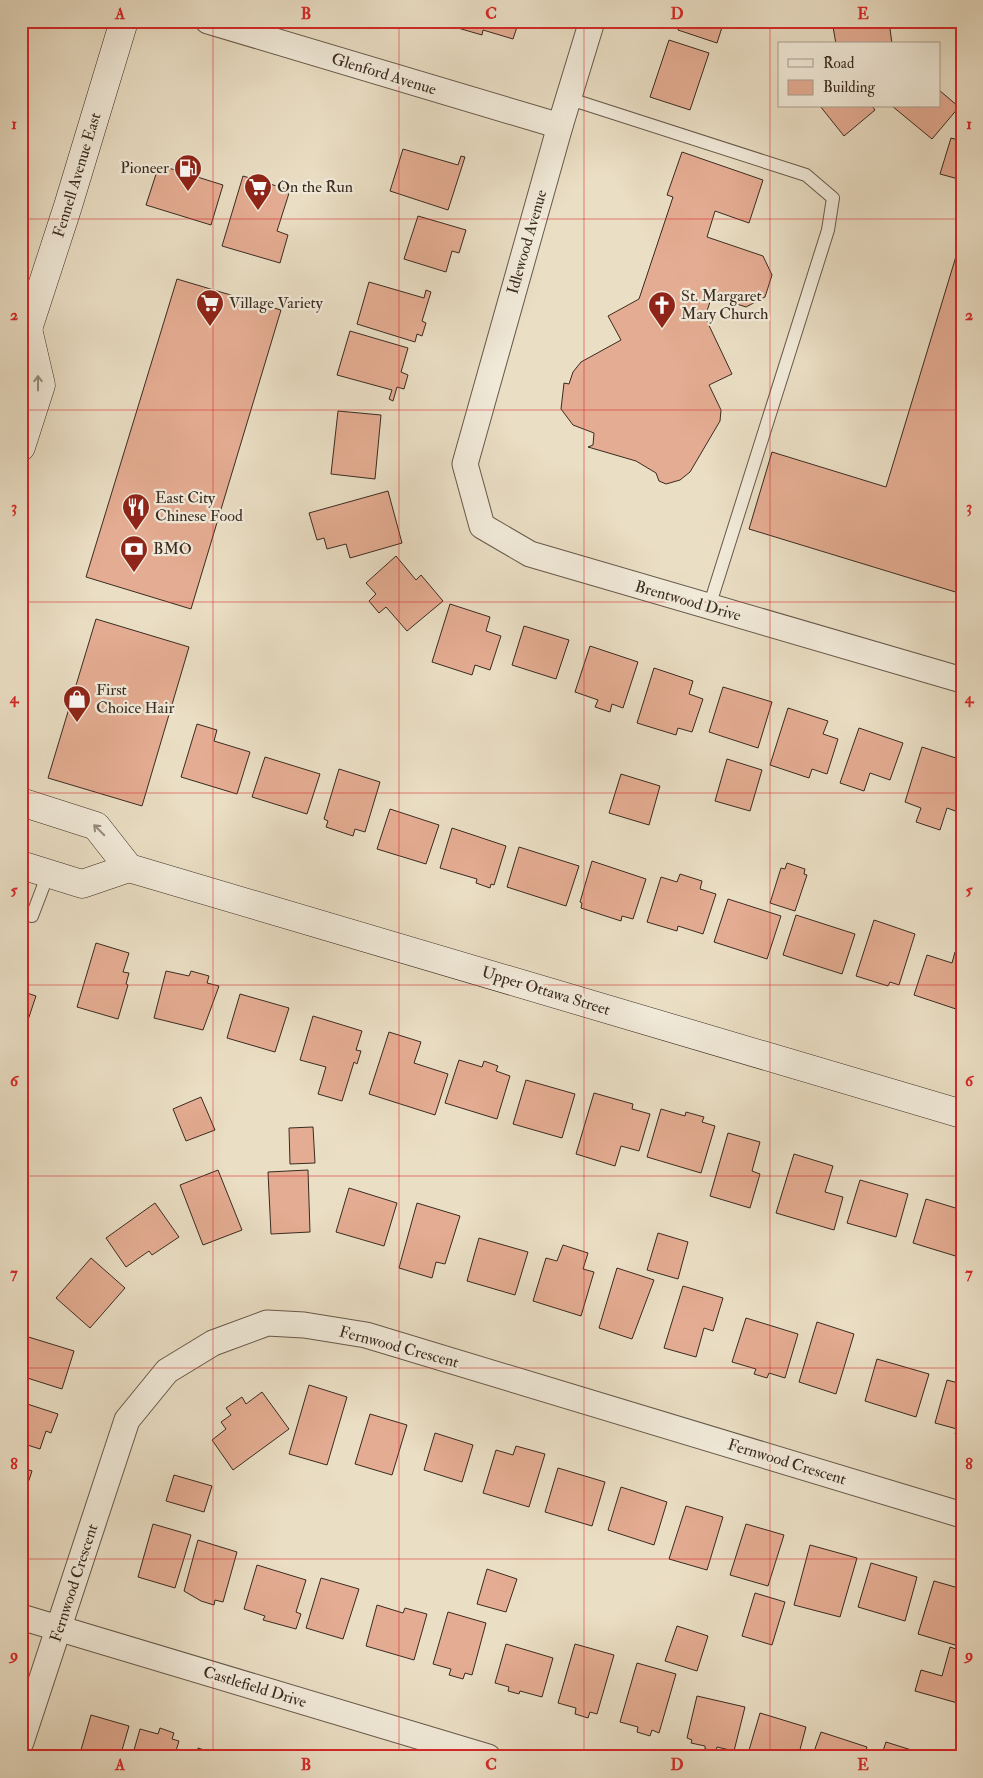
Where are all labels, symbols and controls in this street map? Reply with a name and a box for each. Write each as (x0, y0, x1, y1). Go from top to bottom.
text: A (114, 4, 126, 24)
text: B (301, 4, 311, 24)
text: C (485, 4, 497, 24)
text: D (670, 4, 684, 24)
text: E (857, 4, 869, 24)
legend (778, 42, 940, 108)
street label: Glenford Avenue (329, 49, 439, 100)
text: Road (823, 54, 855, 73)
text: Building (823, 78, 875, 97)
street label: Fennell Avenue East (48, 110, 106, 240)
text: 1 (11, 114, 17, 134)
text: 1 (966, 114, 972, 134)
fuel station icon: Pioneer (173, 153, 203, 192)
place label: Pioneer (120, 158, 169, 178)
supermarket icon: On the Run (243, 172, 273, 211)
place label: On the Run (277, 177, 353, 197)
street label: Idlewood Avenue (503, 187, 552, 296)
place label: St. Margaret Mary Church (681, 286, 769, 324)
supermarket icon: Village Variety (195, 288, 225, 327)
church icon: St. Margaret Mary Church (647, 290, 677, 329)
place label: Village Variety (229, 293, 324, 313)
text: 2 (10, 305, 18, 325)
text: 2 (965, 305, 973, 325)
one-way arrow (33, 376, 43, 392)
place label: East City Chinese Food (155, 488, 243, 526)
restaurant icon: East City Chinese Food (121, 492, 151, 531)
text: 3 (11, 497, 17, 517)
text: 3 (966, 497, 972, 517)
bank icon: BMO (119, 534, 149, 573)
place label: BMO (153, 539, 192, 559)
street label: Brentwood Drive (633, 576, 744, 626)
place label: First Choice Hair (96, 680, 174, 718)
shop icon: First Choice Hair (62, 684, 92, 723)
text: 4 (9, 688, 20, 708)
text: 4 (964, 688, 975, 708)
one-way arrow (93, 824, 105, 836)
text: 5 (10, 880, 18, 900)
text: 5 (965, 880, 973, 900)
street label: Upper Ottawa Street (479, 962, 613, 1021)
text: 6 (10, 1071, 20, 1091)
text: 6 (965, 1071, 975, 1091)
text: 7 (10, 1263, 18, 1283)
text: 7 (965, 1263, 973, 1283)
street label: Fernwood Crescent (337, 1321, 461, 1373)
street label: Fernwood Crescent (725, 1434, 849, 1490)
text: 8 (10, 1454, 18, 1474)
text: 8 (965, 1454, 973, 1474)
street label: Fernwood Crescent (45, 1521, 103, 1645)
text: 9 (8, 1645, 18, 1665)
text: 9 (963, 1645, 973, 1665)
street label: Castlefield Drive (201, 1662, 309, 1712)
text: A (114, 1755, 126, 1775)
text: B (301, 1755, 311, 1775)
text: C (485, 1755, 497, 1775)
text: D (670, 1755, 684, 1775)
text: E (857, 1755, 869, 1775)

